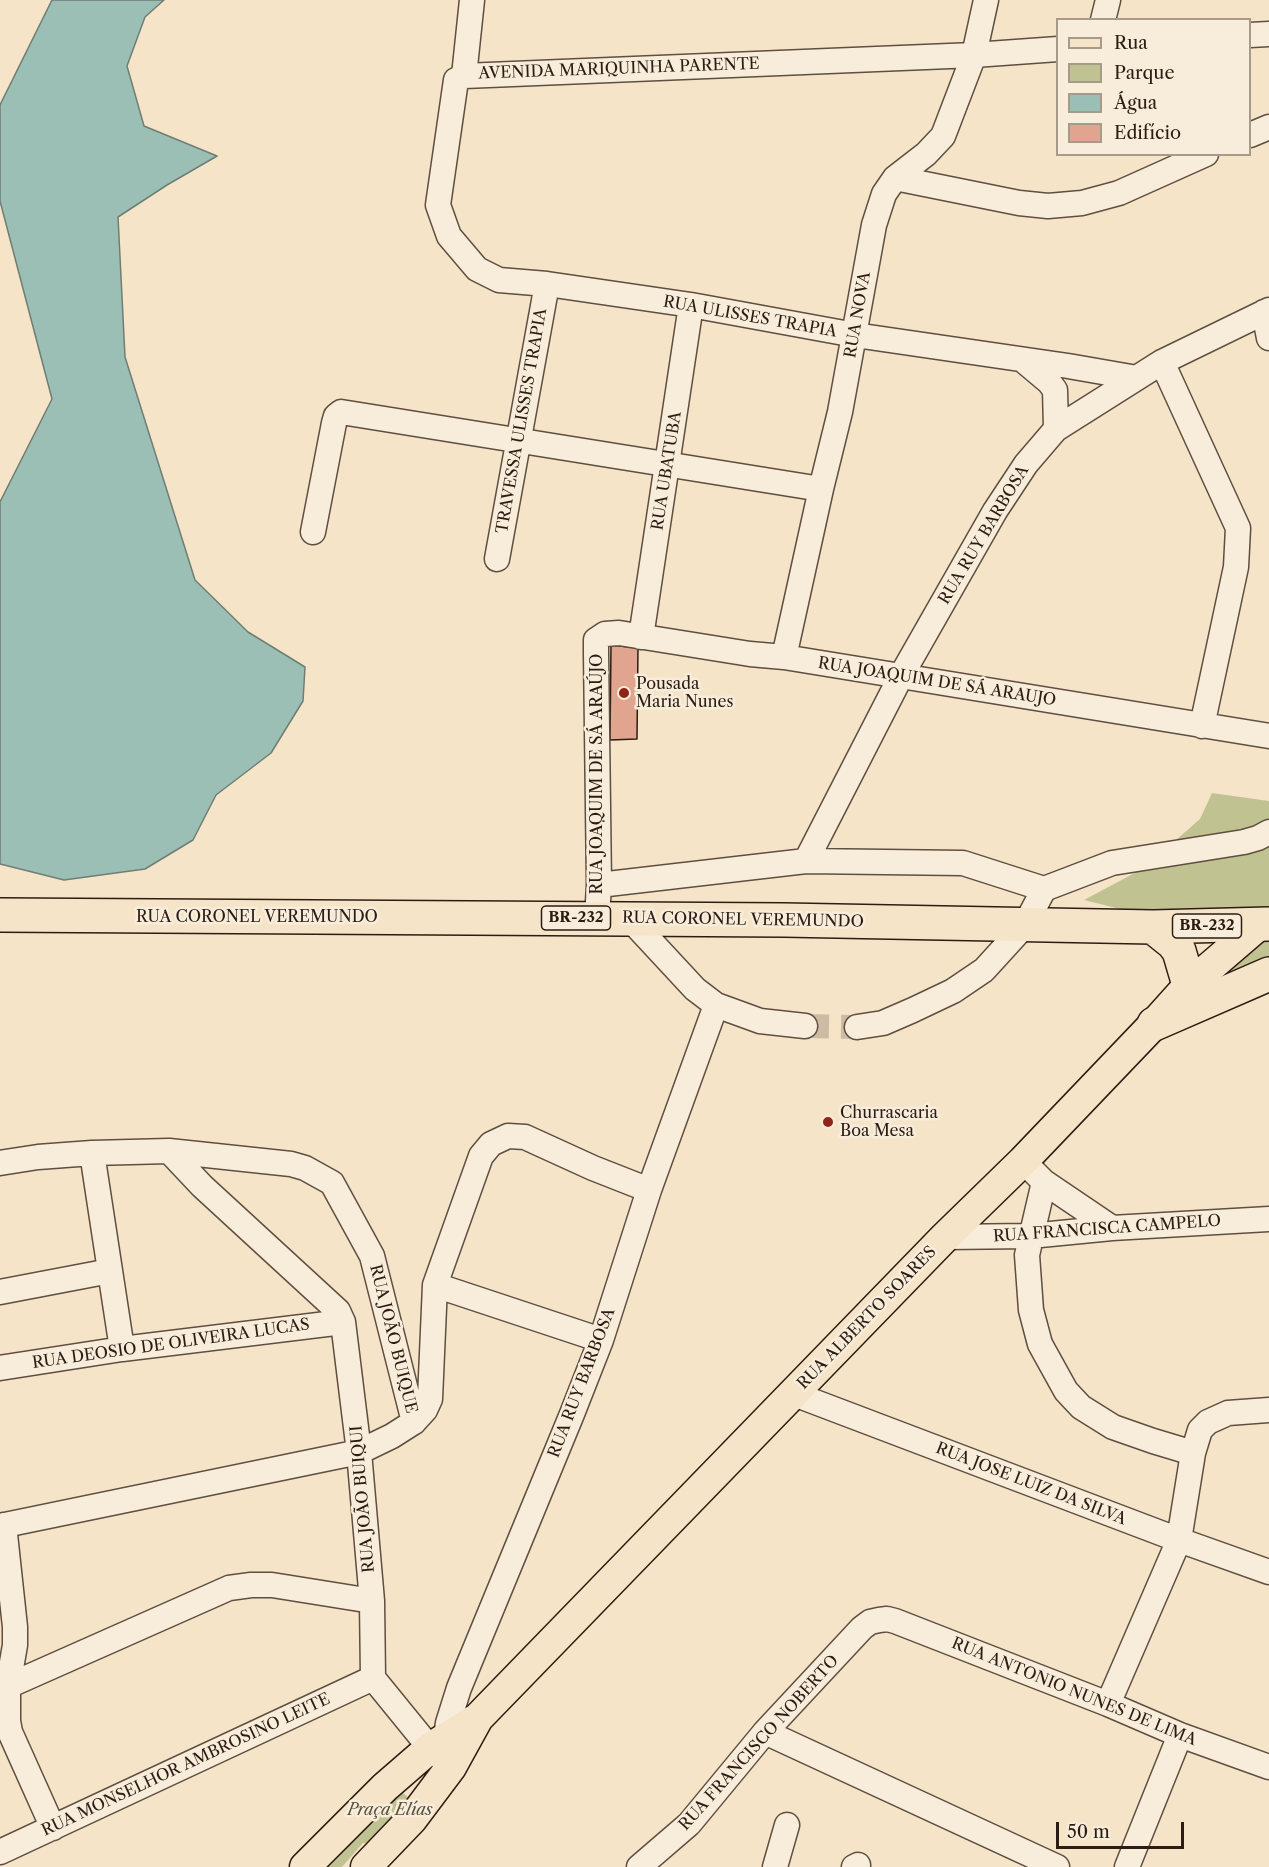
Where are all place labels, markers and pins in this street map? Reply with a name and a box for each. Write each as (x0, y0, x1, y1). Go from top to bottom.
place label: Pousada Maria Nunes (636, 674, 733, 712)
marker: Pousada Maria Nunes (617, 686, 631, 700)
place label: Churrascaria Boa Mesa (840, 1103, 938, 1141)
marker: Churrascaria Boa Mesa (821, 1115, 835, 1129)

